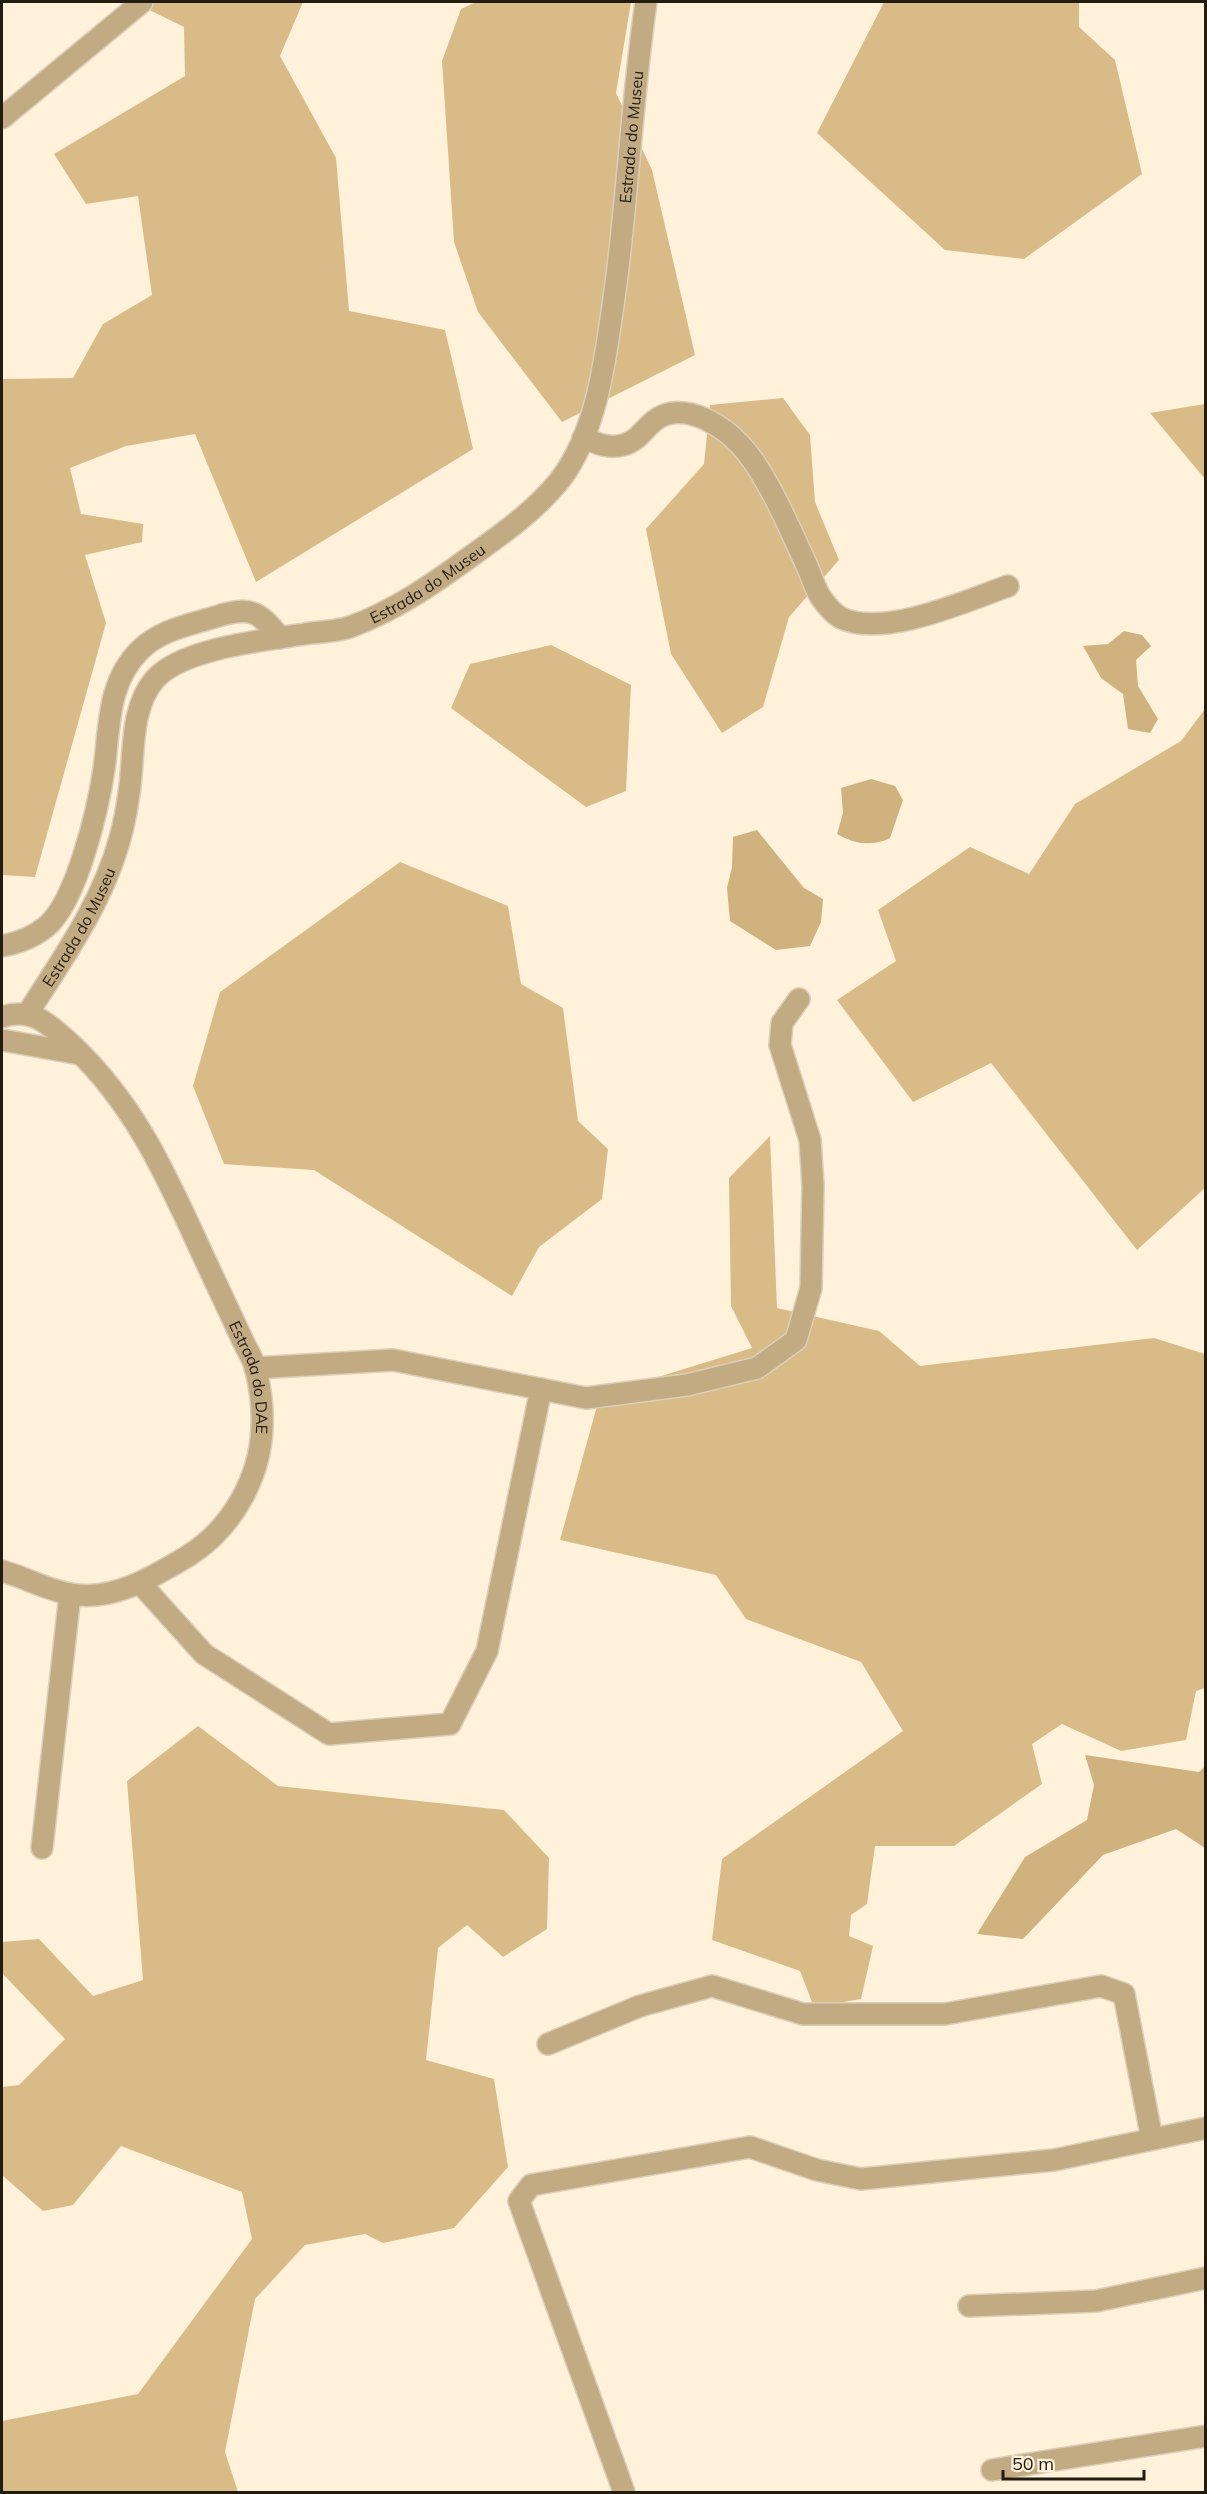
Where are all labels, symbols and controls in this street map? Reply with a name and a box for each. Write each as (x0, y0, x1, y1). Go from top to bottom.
street label: Estrada do Museu (615, 70, 647, 204)
street label: Estrada do Museu (367, 539, 489, 628)
street label: Estrada do Museu (38, 865, 119, 990)
street label: Estrada do DAE (225, 1318, 272, 1434)
scale bar (1003, 2443, 1144, 2481)
text: 50 m (1012, 2452, 1054, 2475)

